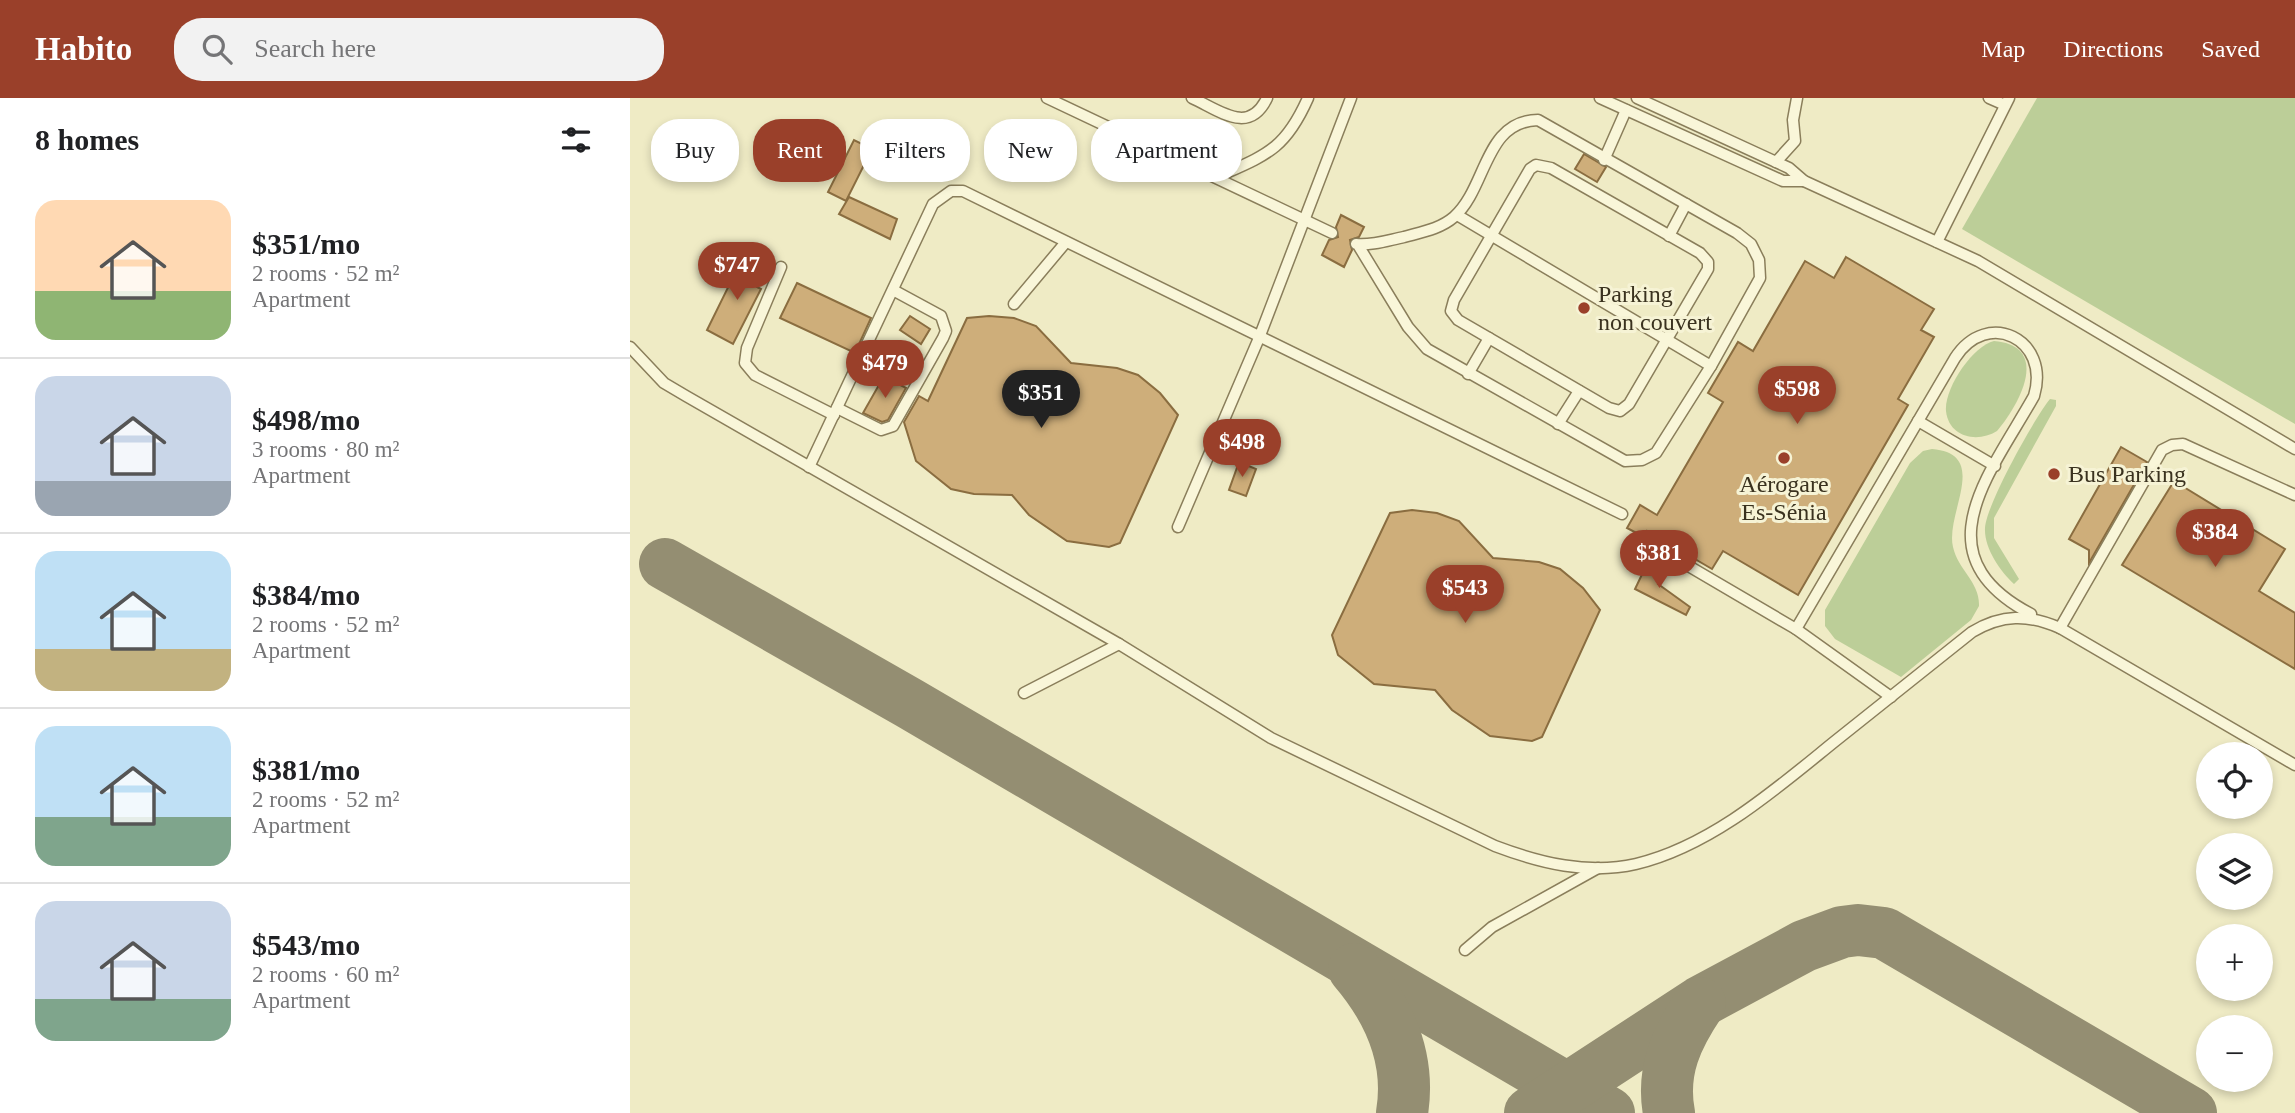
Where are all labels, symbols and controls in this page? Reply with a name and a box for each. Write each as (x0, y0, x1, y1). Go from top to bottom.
search box (174, 18, 664, 81)
icon: search (198, 30, 236, 68)
text: Habito (35, 31, 132, 67)
text: Search here (254, 34, 376, 63)
text: Map (1981, 36, 2025, 62)
text: Directions (2063, 36, 2163, 62)
text: Saved (2201, 36, 2260, 62)
chip: Buy (651, 119, 739, 182)
chip: Rent (753, 119, 846, 182)
chip: Filters (860, 119, 970, 182)
chip: New (984, 119, 1077, 182)
chip: Apartment (1091, 119, 1242, 182)
icon: filters (557, 121, 595, 159)
text: 8 homes (35, 123, 139, 156)
text: $351/mo (252, 227, 360, 260)
icon: home (91, 228, 175, 312)
pin: $747 (696, 242, 778, 302)
text: $747 (714, 252, 760, 277)
text: 2 rooms · 52 m² (252, 261, 399, 286)
place label: Parking non couvert (1598, 281, 1712, 335)
text: Apartment (252, 287, 350, 312)
marker: Parking non couvert (1576, 300, 1592, 316)
pin: $479 (844, 341, 926, 400)
text: $479 (862, 350, 908, 375)
pin: $598 (1756, 366, 1838, 426)
pin: $351 (1000, 370, 1082, 430)
text: $598 (1774, 376, 1820, 401)
text: $351 (1018, 380, 1064, 405)
text: $498/mo (252, 403, 360, 436)
icon: home (91, 404, 175, 488)
pin: $498 (1201, 420, 1283, 479)
text: $498 (1219, 429, 1265, 454)
text: 3 rooms · 80 m² (252, 437, 399, 462)
marker: Aérogare Es-Sénia (1776, 450, 1792, 466)
place label: Bus Parking (2068, 461, 2186, 487)
text: Apartment (252, 463, 350, 488)
marker: Bus Parking (2046, 466, 2062, 482)
place label: Aérogare Es-Sénia (1739, 471, 1829, 525)
pin: $384 (2174, 510, 2256, 569)
text: $384 (2192, 519, 2238, 544)
pin: $381 (1618, 531, 1700, 590)
text: $381 (1636, 540, 1682, 565)
pin: $543 (1424, 566, 1506, 625)
text: $543 (1442, 575, 1488, 600)
text: $384/mo (252, 578, 360, 611)
icon: home (91, 579, 175, 663)
text: 2 rooms · 52 m² (252, 612, 399, 637)
text: Apartment (252, 638, 350, 663)
map controls (2196, 742, 2273, 1092)
button: locate (2196, 742, 2273, 819)
text: $381/mo (252, 753, 360, 786)
icon: home (91, 754, 175, 838)
text: 2 rooms · 52 m² (252, 787, 399, 812)
text: Apartment (252, 813, 350, 838)
button: layers (2196, 833, 2273, 910)
button: + (2196, 924, 2273, 1001)
text: $543/mo (252, 928, 360, 961)
icon: home (91, 929, 175, 1013)
text: 2 rooms · 60 m² (252, 962, 399, 987)
text: Apartment (252, 988, 350, 1013)
button: − (2196, 1015, 2273, 1092)

